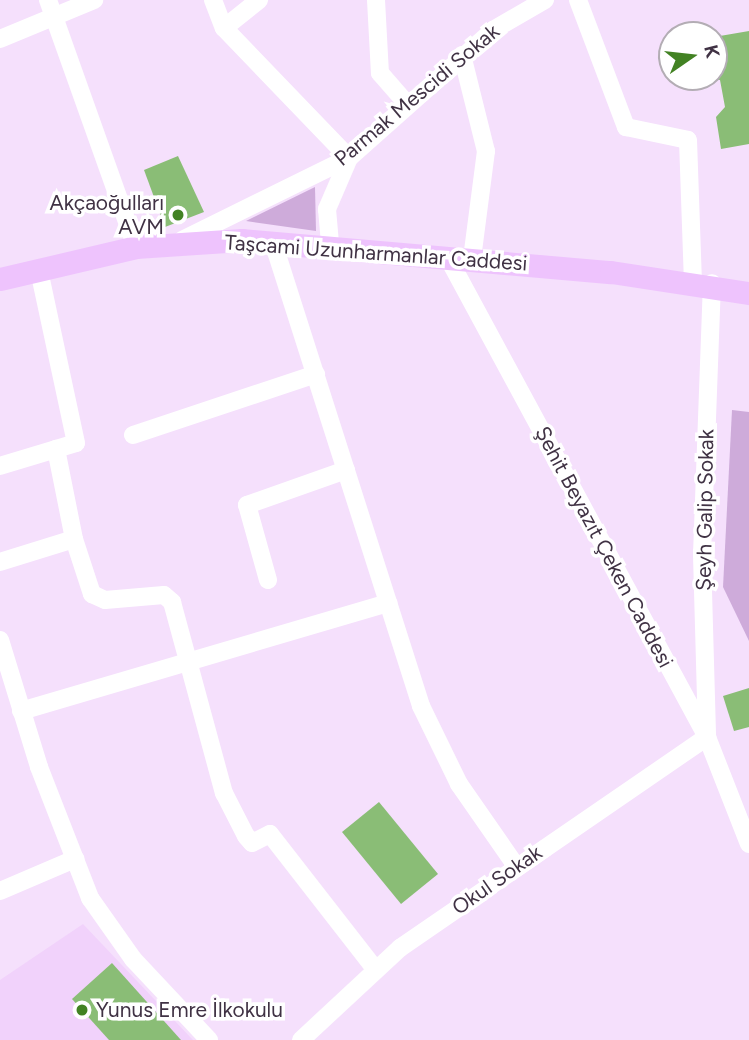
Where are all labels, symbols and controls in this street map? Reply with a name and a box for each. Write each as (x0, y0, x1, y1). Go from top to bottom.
street label: Parmak Mescidi Sokak (330, 19, 504, 171)
north arrow (658, 21, 728, 91)
text: K (699, 42, 725, 60)
place label: Akçaoğulları AVM (50, 190, 164, 240)
marker: Akçaoğulları AVM (170, 207, 186, 223)
street label: Taşcami Uzunharmanlar Caddesi (224, 230, 528, 276)
street label: Şehit Beyazıt Çeken Caddesi (530, 422, 678, 672)
street label: Şeyh Galip Sokak (691, 429, 719, 591)
street label: Okul Sokak (447, 840, 547, 920)
place label: Yunus Emre İlkokulu (96, 997, 283, 1023)
marker: Yunus Emre İlkokulu (74, 1002, 90, 1018)

